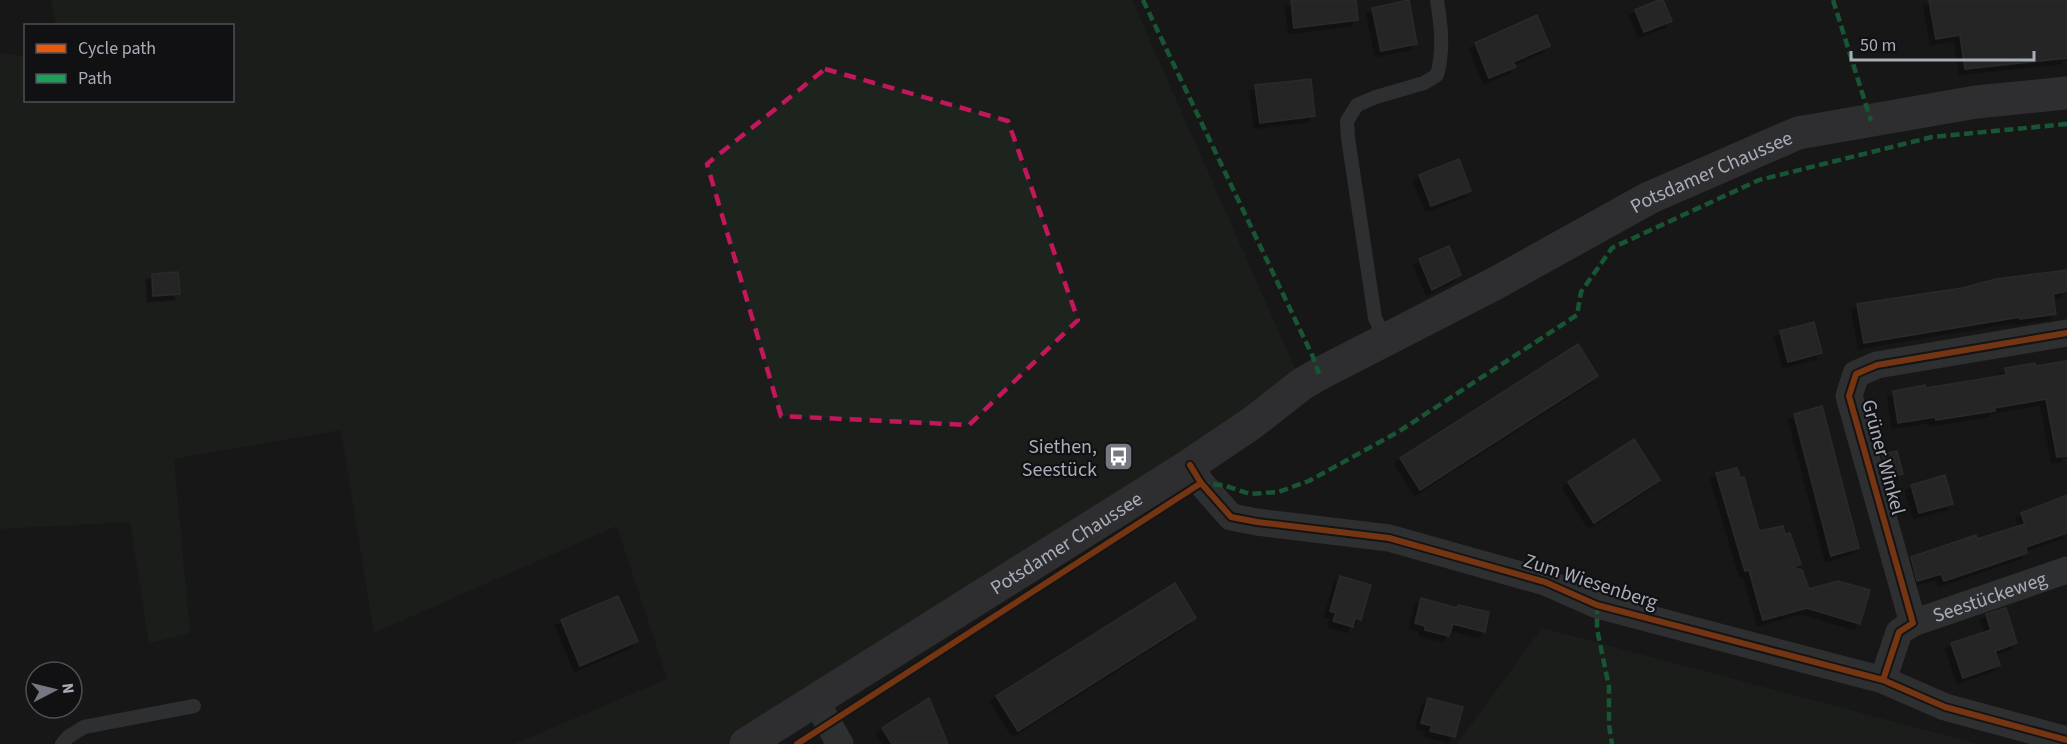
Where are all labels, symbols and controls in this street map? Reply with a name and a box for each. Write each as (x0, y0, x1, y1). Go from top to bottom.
legend (24, 24, 234, 102)
scale bar (1851, 24, 2034, 62)
text: 50 m (1860, 33, 1896, 58)
text: Cycle path (78, 36, 156, 61)
text: Path (78, 66, 112, 91)
street label: Potsdamer Chaussee (1625, 124, 1797, 221)
street label: Grüner Winkel (1854, 397, 1912, 518)
place label: Siethen, Seestück (1022, 433, 1097, 484)
bus stop icon: Siethen, Seestück (1102, 441, 1134, 473)
street label: Potsdamer Chaussee (985, 485, 1148, 602)
street label: Zum Wiesenberg (1520, 547, 1661, 617)
street label: Seestückeweg (1929, 565, 2051, 630)
north arrow (24, 660, 84, 720)
text: N (56, 682, 79, 695)

